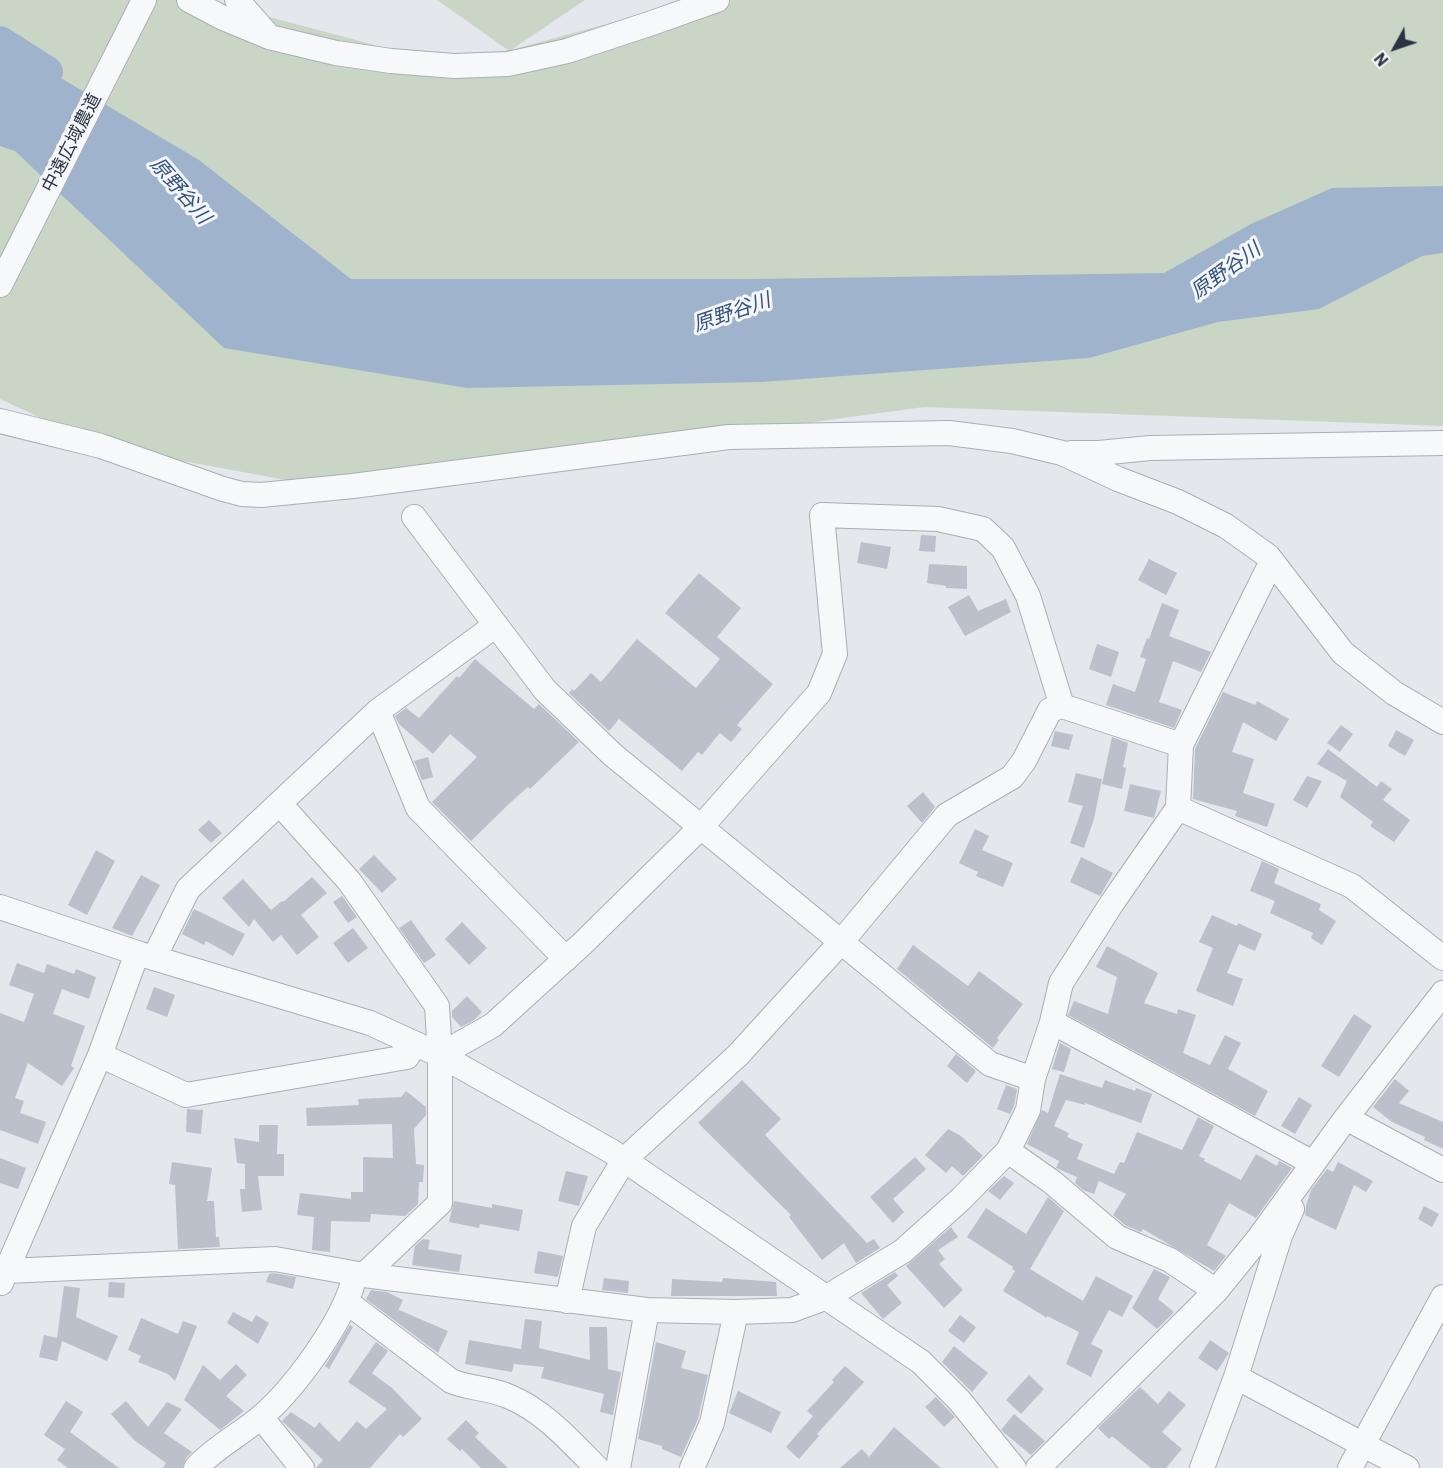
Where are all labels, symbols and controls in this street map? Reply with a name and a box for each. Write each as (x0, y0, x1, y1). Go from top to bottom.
north arrow (1365, 18, 1425, 78)
text: N (1370, 49, 1393, 70)
street label: 中遠広域農道 (38, 90, 106, 196)
water label: 原野谷川 (145, 153, 215, 229)
water label: 原野谷川 (1187, 238, 1265, 304)
water label: 原野谷川 (690, 289, 774, 337)

